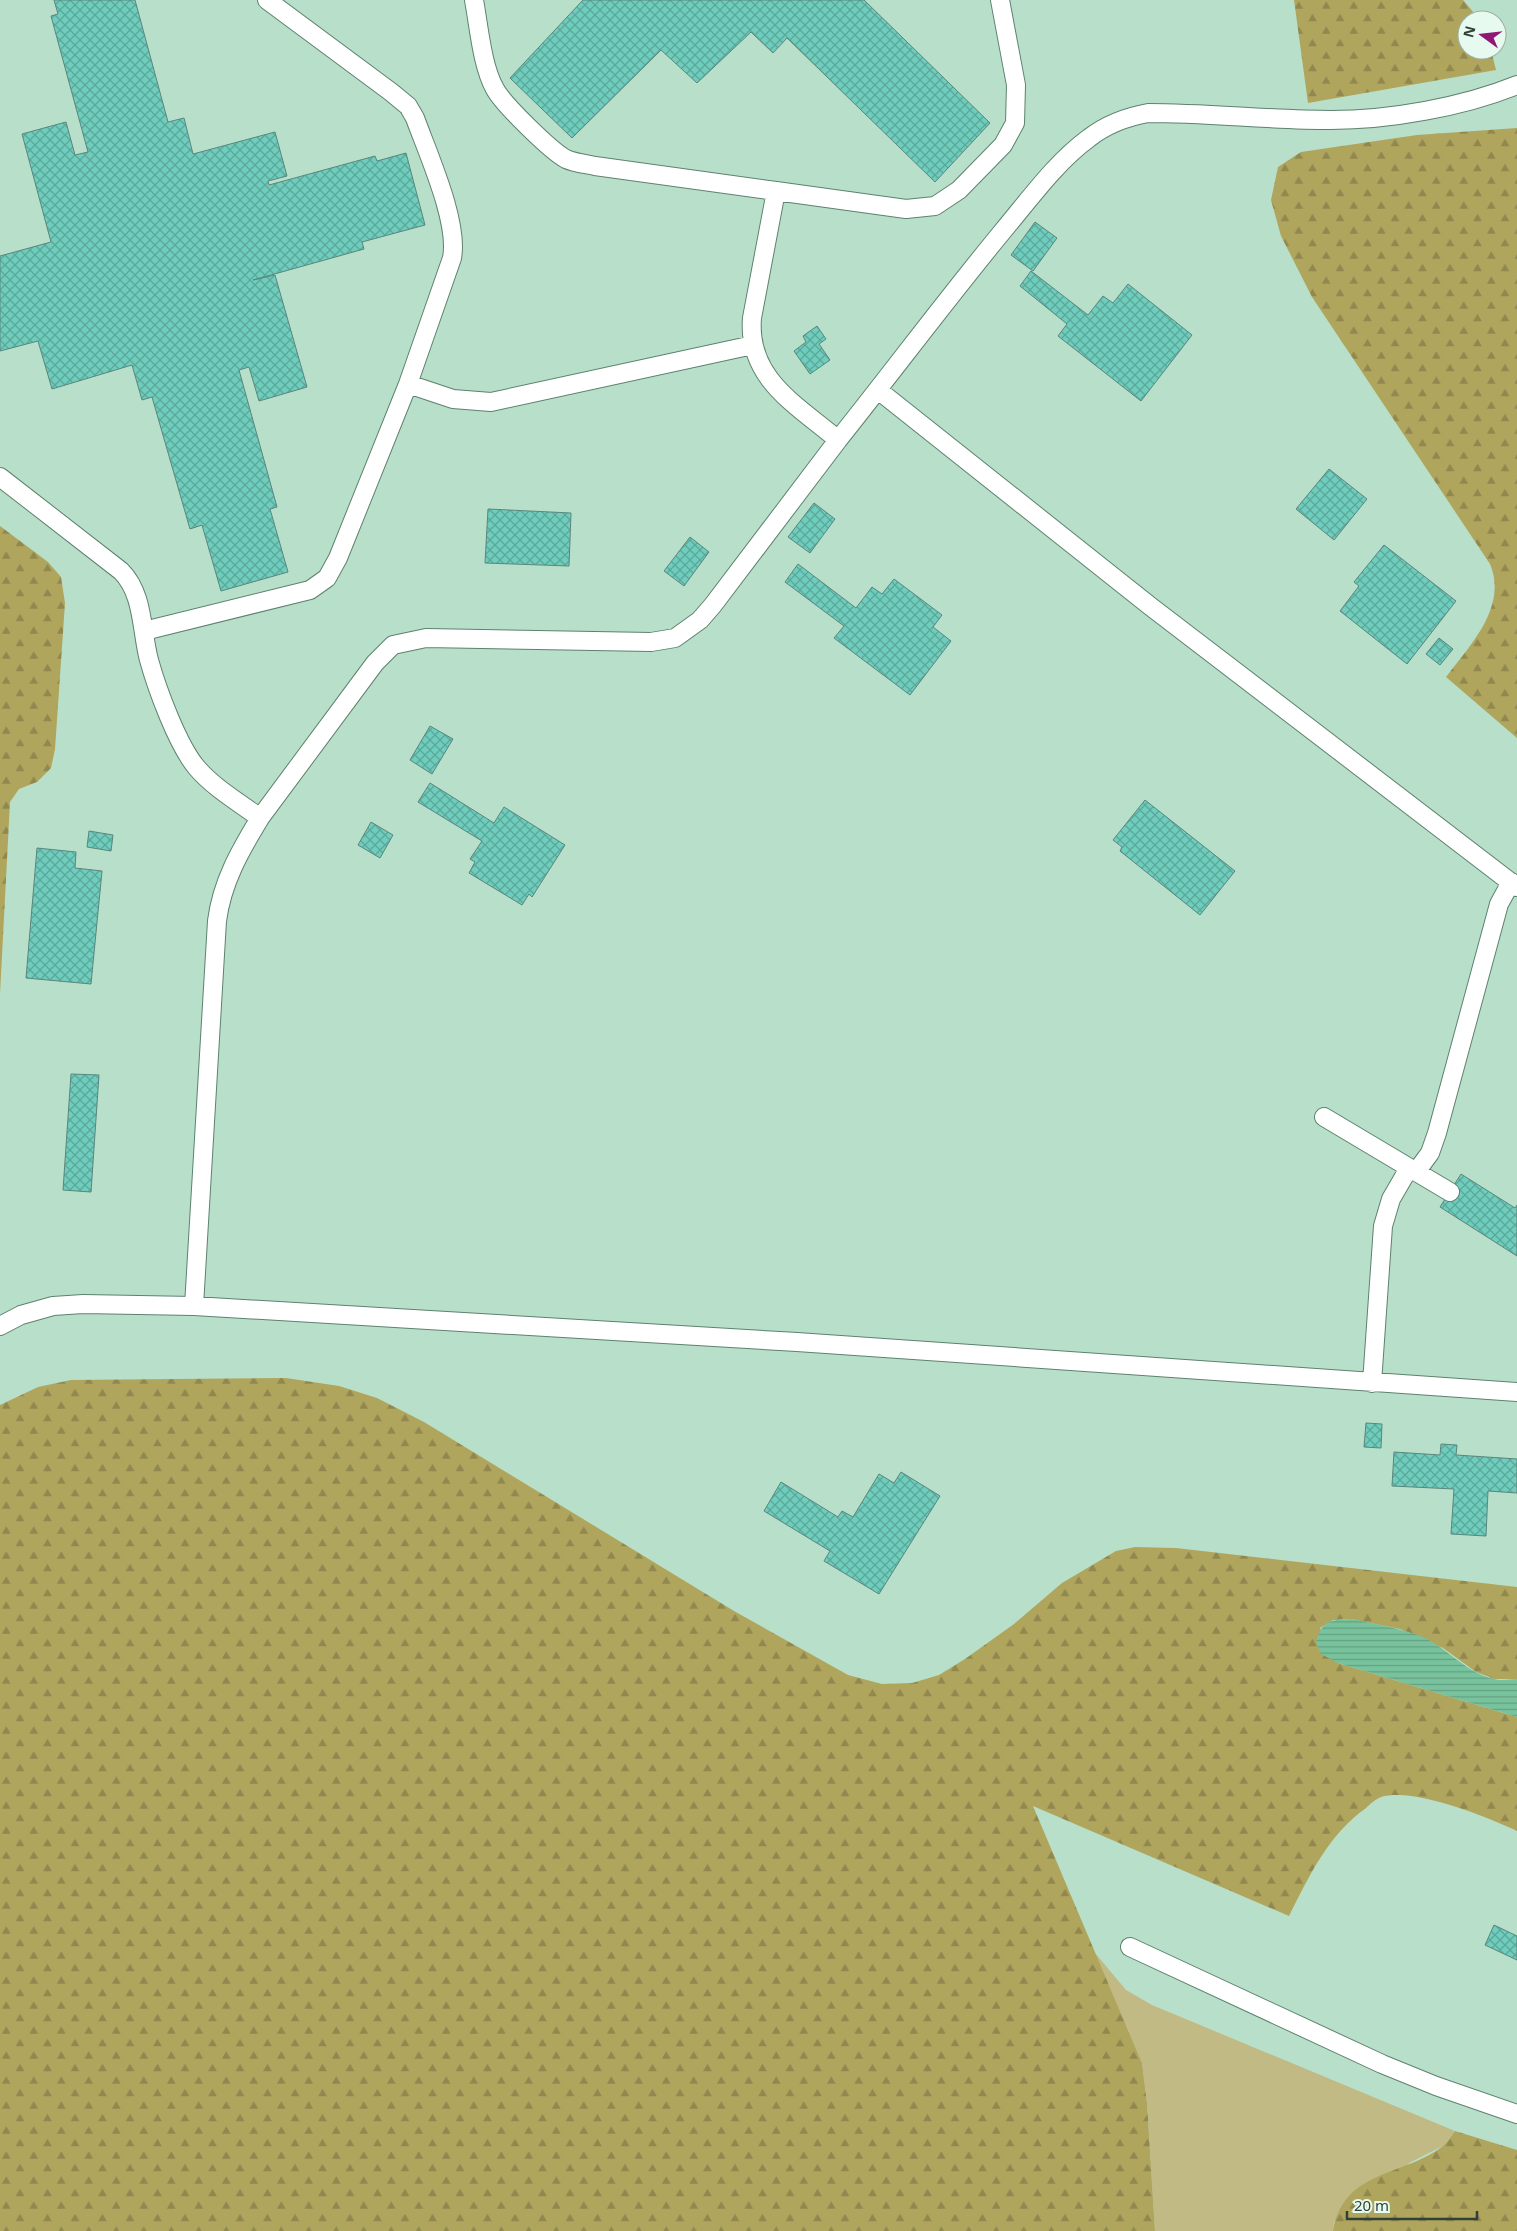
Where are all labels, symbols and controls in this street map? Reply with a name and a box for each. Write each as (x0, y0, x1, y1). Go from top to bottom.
north arrow (1457, 10, 1507, 60)
text: N (1458, 24, 1480, 39)
scale bar (1347, 2188, 1477, 2220)
text: 20 m (1354, 2195, 1389, 2215)

